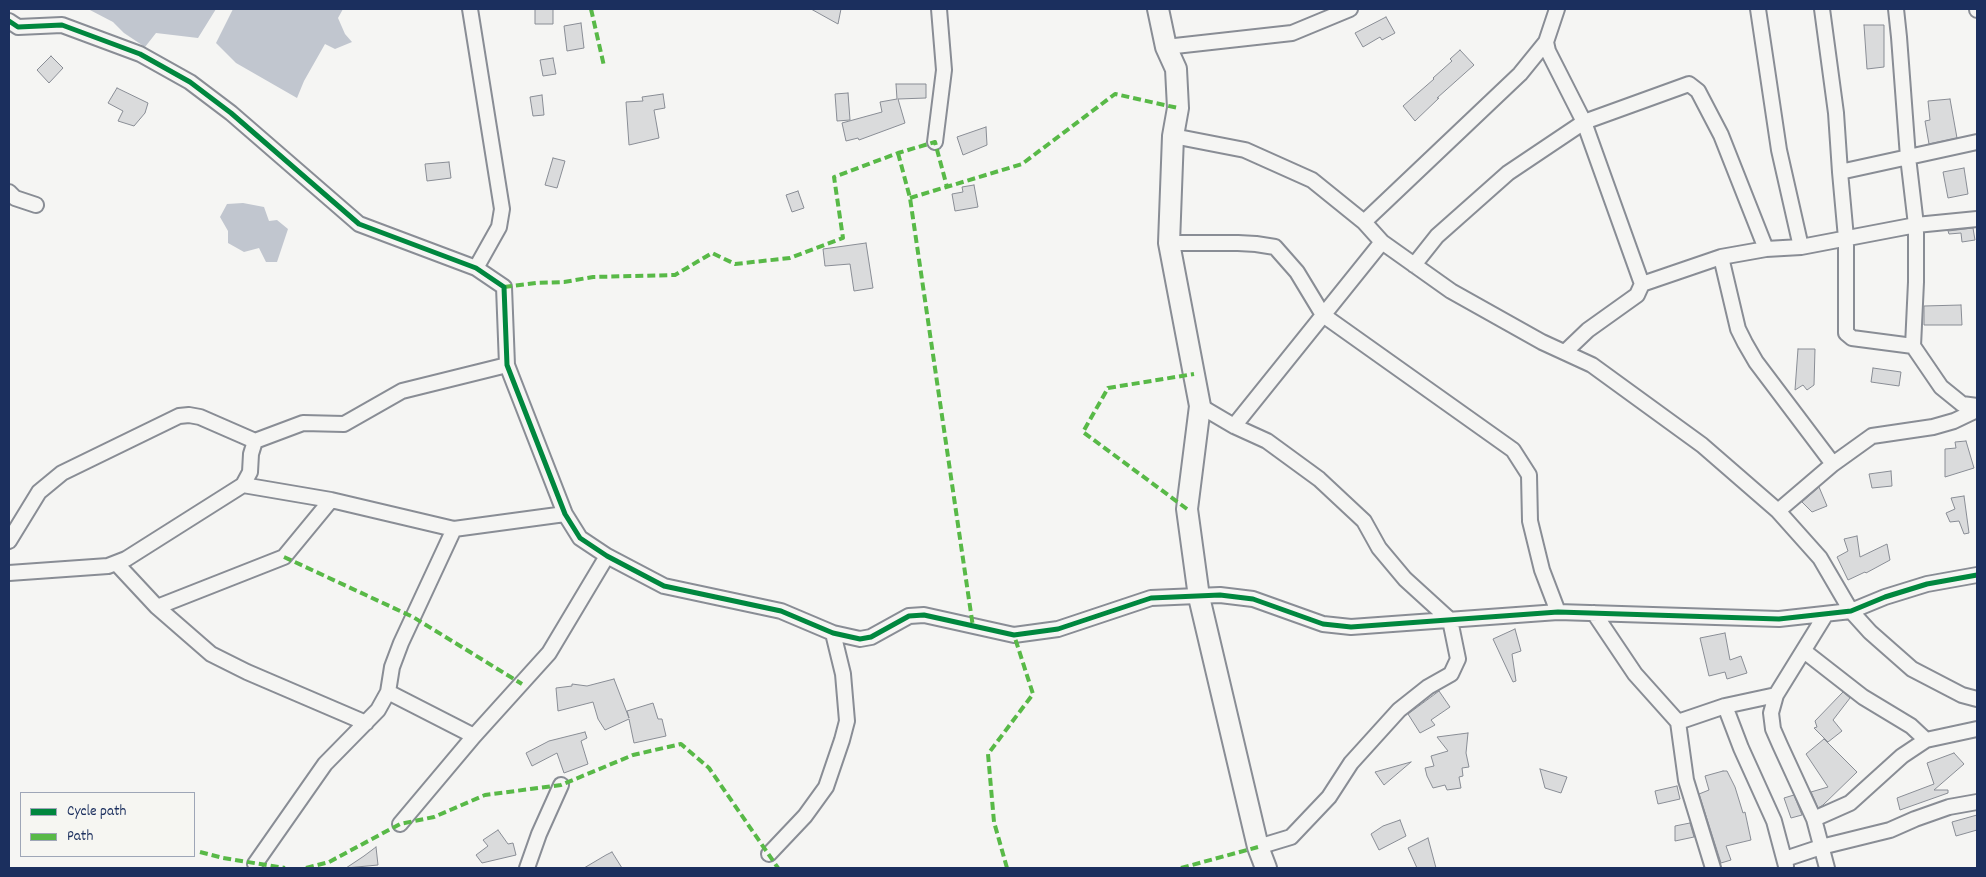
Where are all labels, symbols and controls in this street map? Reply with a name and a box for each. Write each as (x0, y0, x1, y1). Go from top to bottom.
legend (20, 792, 195, 857)
text: Cycle path (67, 801, 126, 823)
text: Path (67, 826, 93, 848)

